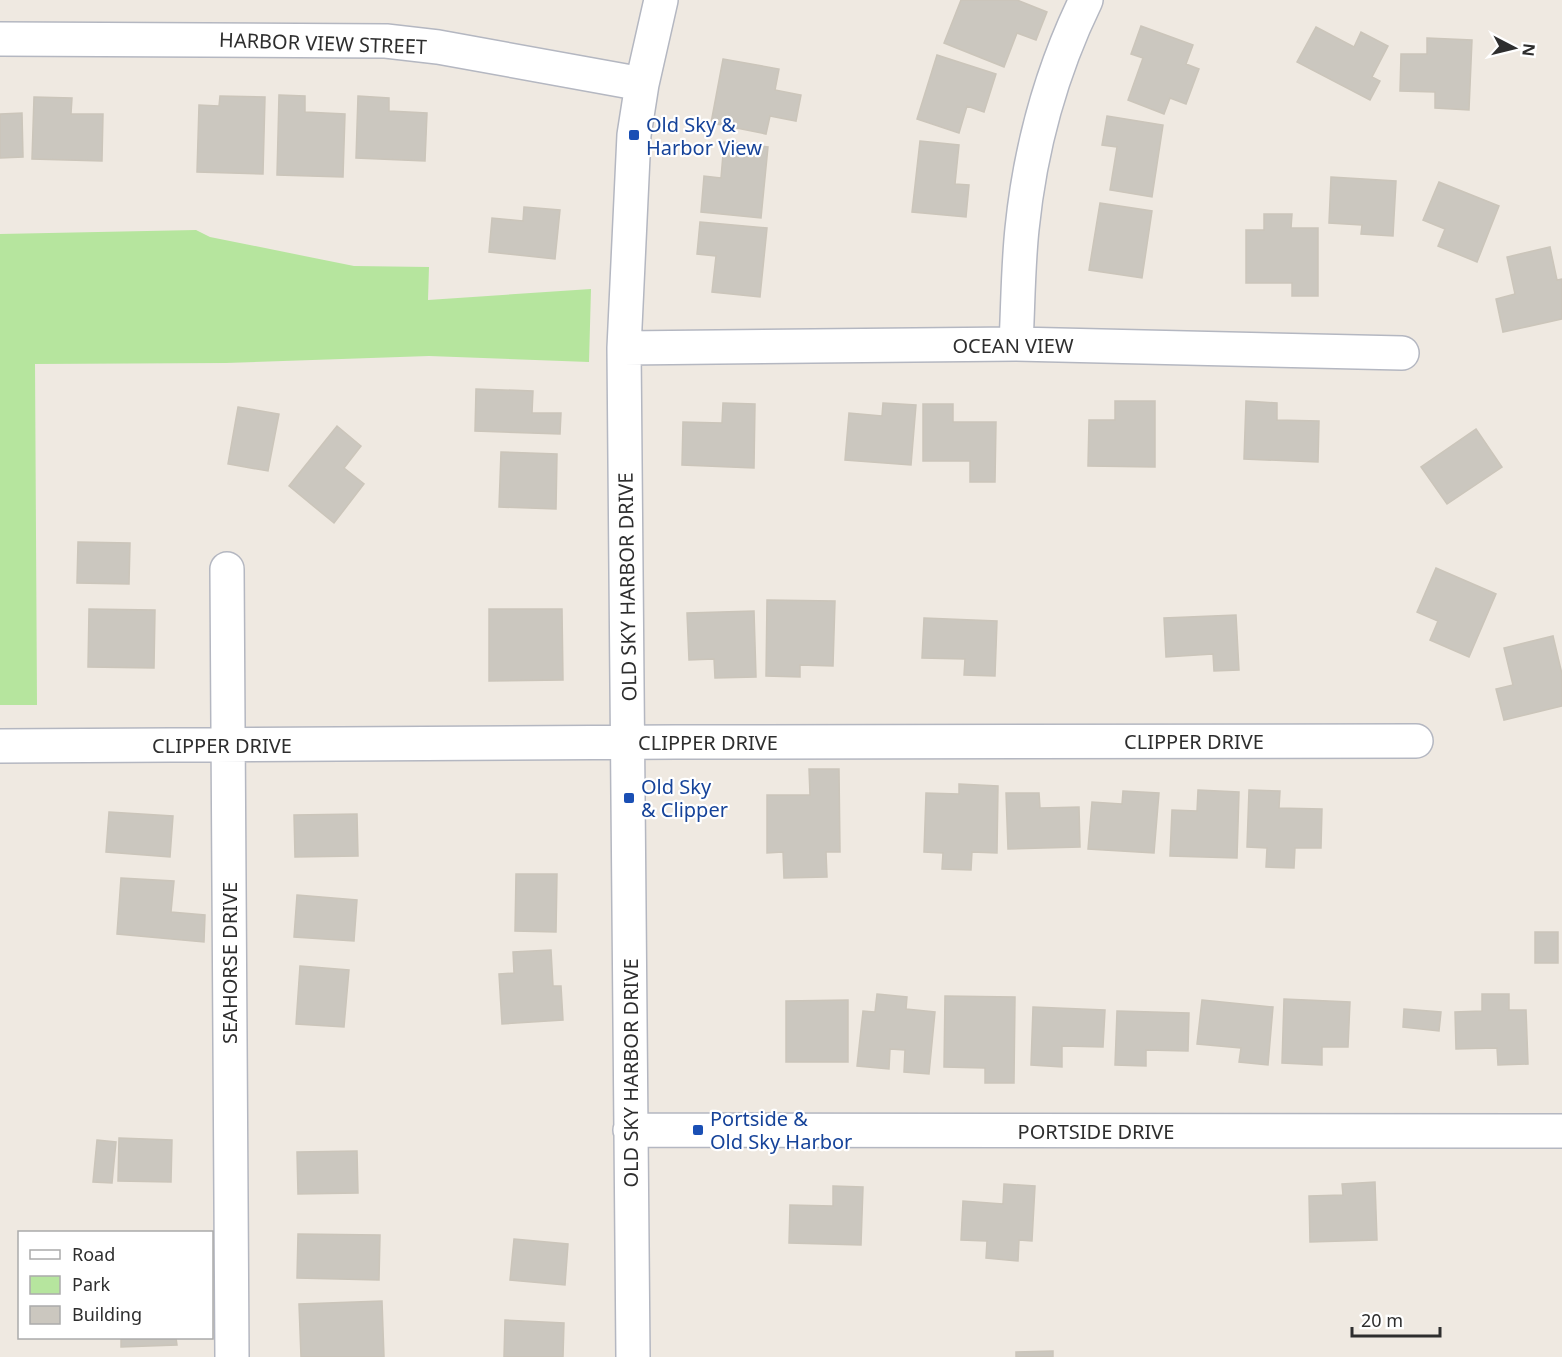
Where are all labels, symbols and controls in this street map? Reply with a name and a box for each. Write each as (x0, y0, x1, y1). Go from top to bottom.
north arrow (1484, 18, 1544, 78)
street label: HARBOR VIEW STREET (219, 26, 427, 60)
text: N (1517, 42, 1541, 58)
place label: Old Sky & Harbor View (646, 111, 762, 161)
marker: Old Sky & Harbor View (627, 128, 641, 142)
street label: OCEAN VIEW (952, 332, 1074, 359)
street label: OLD SKY HARBOR DRIVE (612, 472, 642, 702)
street label: CLIPPER DRIVE (1124, 728, 1264, 755)
street label: CLIPPER DRIVE (638, 729, 778, 756)
street label: CLIPPER DRIVE (152, 732, 292, 759)
place label: Old Sky & Clipper (641, 773, 728, 823)
marker: Old Sky & Clipper (622, 791, 636, 805)
street label: SEAHORSE DRIVE (216, 882, 243, 1044)
street label: OLD SKY HARBOR DRIVE (617, 958, 644, 1188)
place label: Portside & Old Sky Harbor (710, 1105, 852, 1155)
street label: PORTSIDE DRIVE (1018, 1118, 1174, 1145)
marker: Portside & Old Sky Harbor (691, 1123, 705, 1137)
legend (18, 1231, 213, 1339)
text: Road (72, 1242, 115, 1266)
text: Park (72, 1272, 110, 1296)
scale bar (1352, 1300, 1440, 1338)
text: Building (72, 1302, 142, 1326)
text: 20 m (1361, 1308, 1403, 1332)

